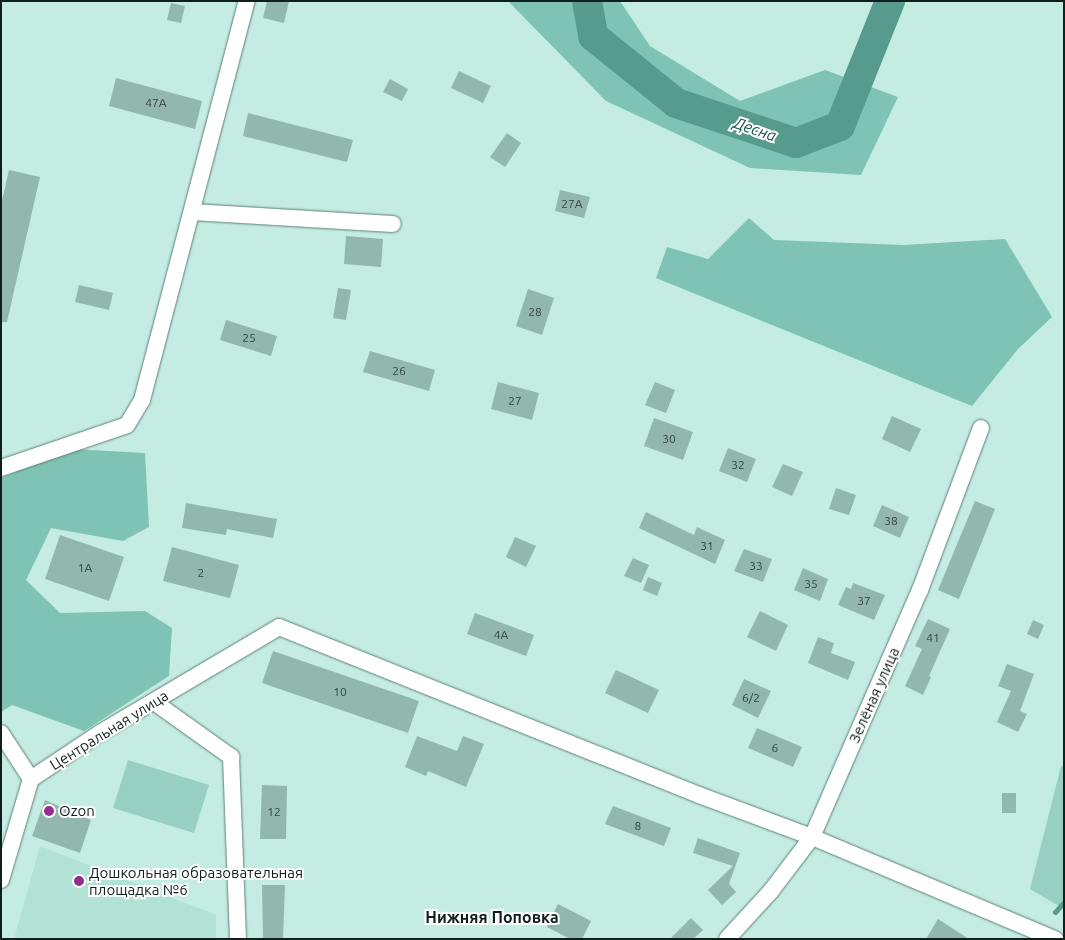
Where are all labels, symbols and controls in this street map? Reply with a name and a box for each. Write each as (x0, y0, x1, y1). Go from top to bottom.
house number: 47А (145, 96, 167, 110)
water label: Десна (731, 113, 779, 145)
house number: 27А (561, 197, 583, 211)
house number: 28 (528, 305, 542, 319)
house number: 25 (242, 331, 256, 345)
house number: 26 (392, 364, 406, 378)
house number: 27 (508, 394, 522, 408)
house number: 30 (662, 432, 676, 446)
house number: 32 (731, 458, 745, 472)
house number: 38 (884, 514, 898, 528)
house number: 31 (700, 539, 714, 553)
house number: 33 (749, 559, 763, 573)
house number: 1А (78, 561, 92, 575)
house number: 2 (198, 566, 204, 580)
house number: 35 (804, 577, 818, 591)
house number: 37 (857, 594, 871, 608)
house number: 4А (494, 628, 508, 642)
house number: 41 (926, 631, 940, 645)
street label: Зелёная улица (845, 644, 903, 746)
house number: 10 (333, 685, 347, 699)
street label: Центральная улица (46, 686, 172, 774)
house number: 6/2 (742, 691, 760, 705)
house number: 6 (772, 741, 778, 755)
place label: Ozon (59, 802, 95, 820)
marker: Ozon (43, 805, 55, 817)
house number: 12 (267, 805, 281, 819)
house number: 8 (635, 819, 641, 833)
place label: Дошкольная образовательная площадка №6 (89, 863, 303, 898)
marker: Дошкольная образовательная площадка №6 (73, 875, 85, 887)
district label: Нижняя Поповка (425, 907, 559, 927)

